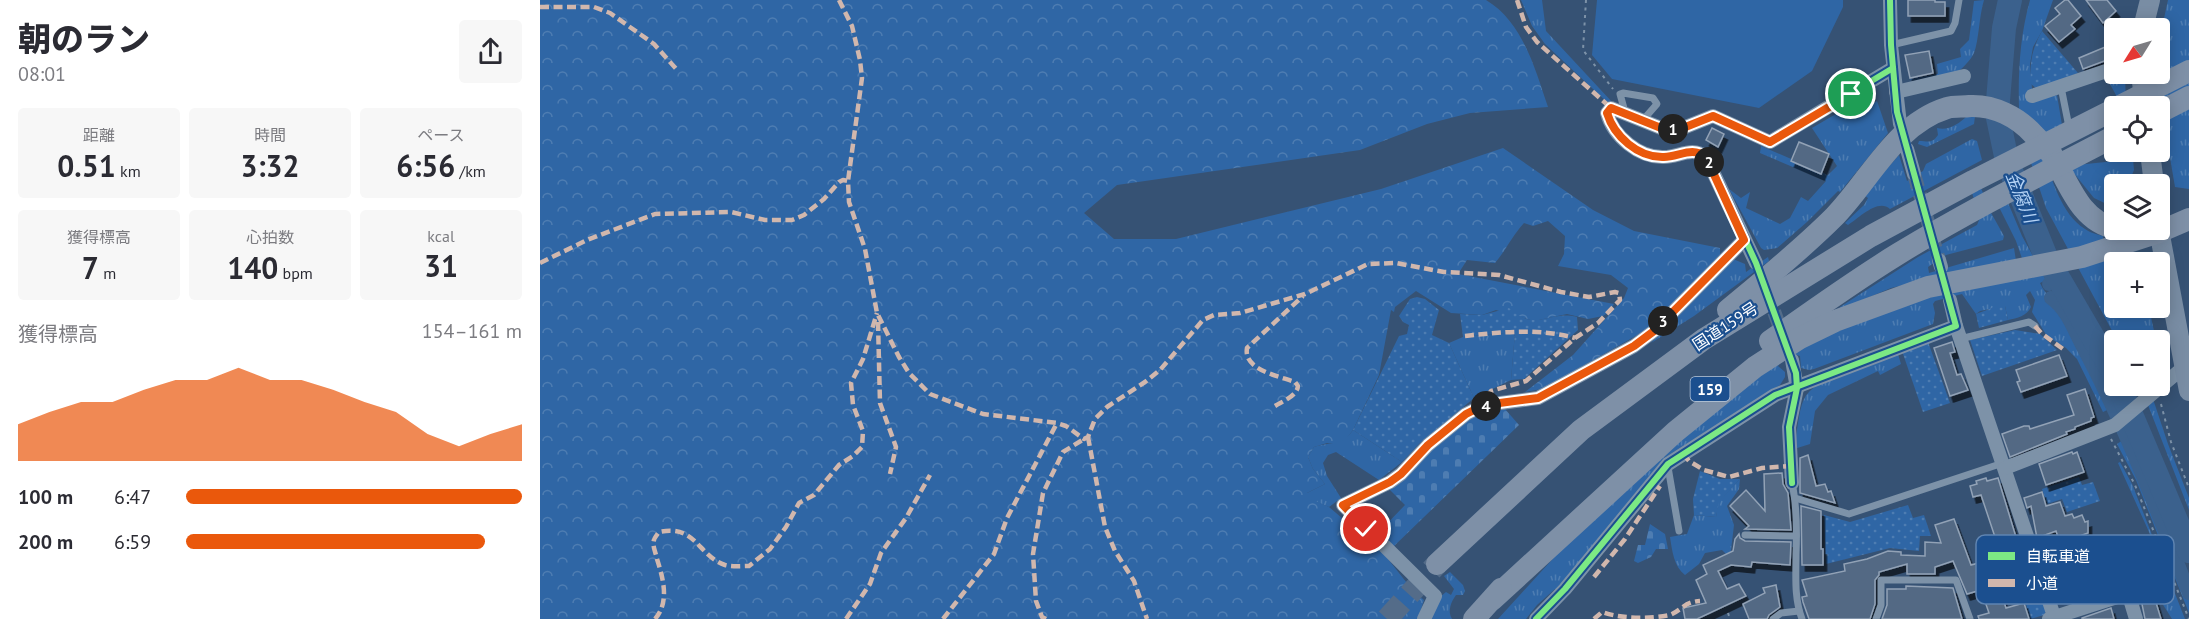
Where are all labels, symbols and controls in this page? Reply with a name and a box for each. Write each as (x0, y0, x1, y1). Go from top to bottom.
text: 朝のラン (18, 17, 150, 60)
north arrow (2104, 18, 2170, 84)
map controls (2104, 18, 2170, 396)
button: share (459, 20, 522, 83)
text: 08:01 (18, 61, 66, 87)
pin (1825, 68, 1876, 119)
icon: arrive (1834, 77, 1867, 110)
button: locate (2104, 96, 2170, 162)
pin: 1 (1658, 114, 1688, 144)
text: 1 (1668, 119, 1678, 139)
text: 距離 (83, 125, 115, 145)
text: 時間 (254, 125, 286, 145)
text: ペース (417, 125, 465, 145)
text: 0.51 (57, 146, 116, 185)
text: 3:32 (240, 146, 300, 185)
text: 6:56 (396, 146, 455, 185)
pin: 2 (1694, 147, 1724, 177)
text: 2 (1704, 152, 1714, 172)
text: km (116, 161, 141, 181)
text: /km (455, 161, 486, 181)
water label: 金腐川 (2001, 168, 2044, 228)
button: layers (2104, 174, 2170, 240)
text: kcal (427, 226, 455, 246)
text: 獲得標高 (67, 227, 131, 247)
text: 心拍数 (246, 227, 294, 247)
text: 31 (424, 246, 458, 285)
text: 7 (82, 248, 99, 287)
text: 140 (227, 248, 278, 287)
button: + (2104, 252, 2170, 318)
text: m (99, 263, 116, 283)
text: bpm (278, 263, 313, 283)
street label: 国道159号 (1688, 297, 1762, 355)
pin: 3 (1648, 306, 1678, 336)
text: 3 (1658, 311, 1668, 331)
text: 154–161 m (422, 318, 522, 344)
text: 獲得標高 (18, 321, 98, 347)
button: − (2104, 330, 2170, 396)
road number: 159 (1690, 377, 1730, 401)
pin: 4 (1471, 391, 1501, 421)
text: 4 (1481, 396, 1491, 416)
text: 100 m (18, 484, 73, 510)
text: 6:47 (114, 484, 151, 510)
pin (1340, 503, 1391, 554)
icon: check (1349, 512, 1382, 545)
text: 200 m (18, 529, 73, 555)
text: 6:59 (114, 529, 151, 555)
legend (1976, 535, 2174, 604)
text: 自転車道 (2026, 546, 2090, 566)
text: 小道 (2026, 573, 2058, 593)

